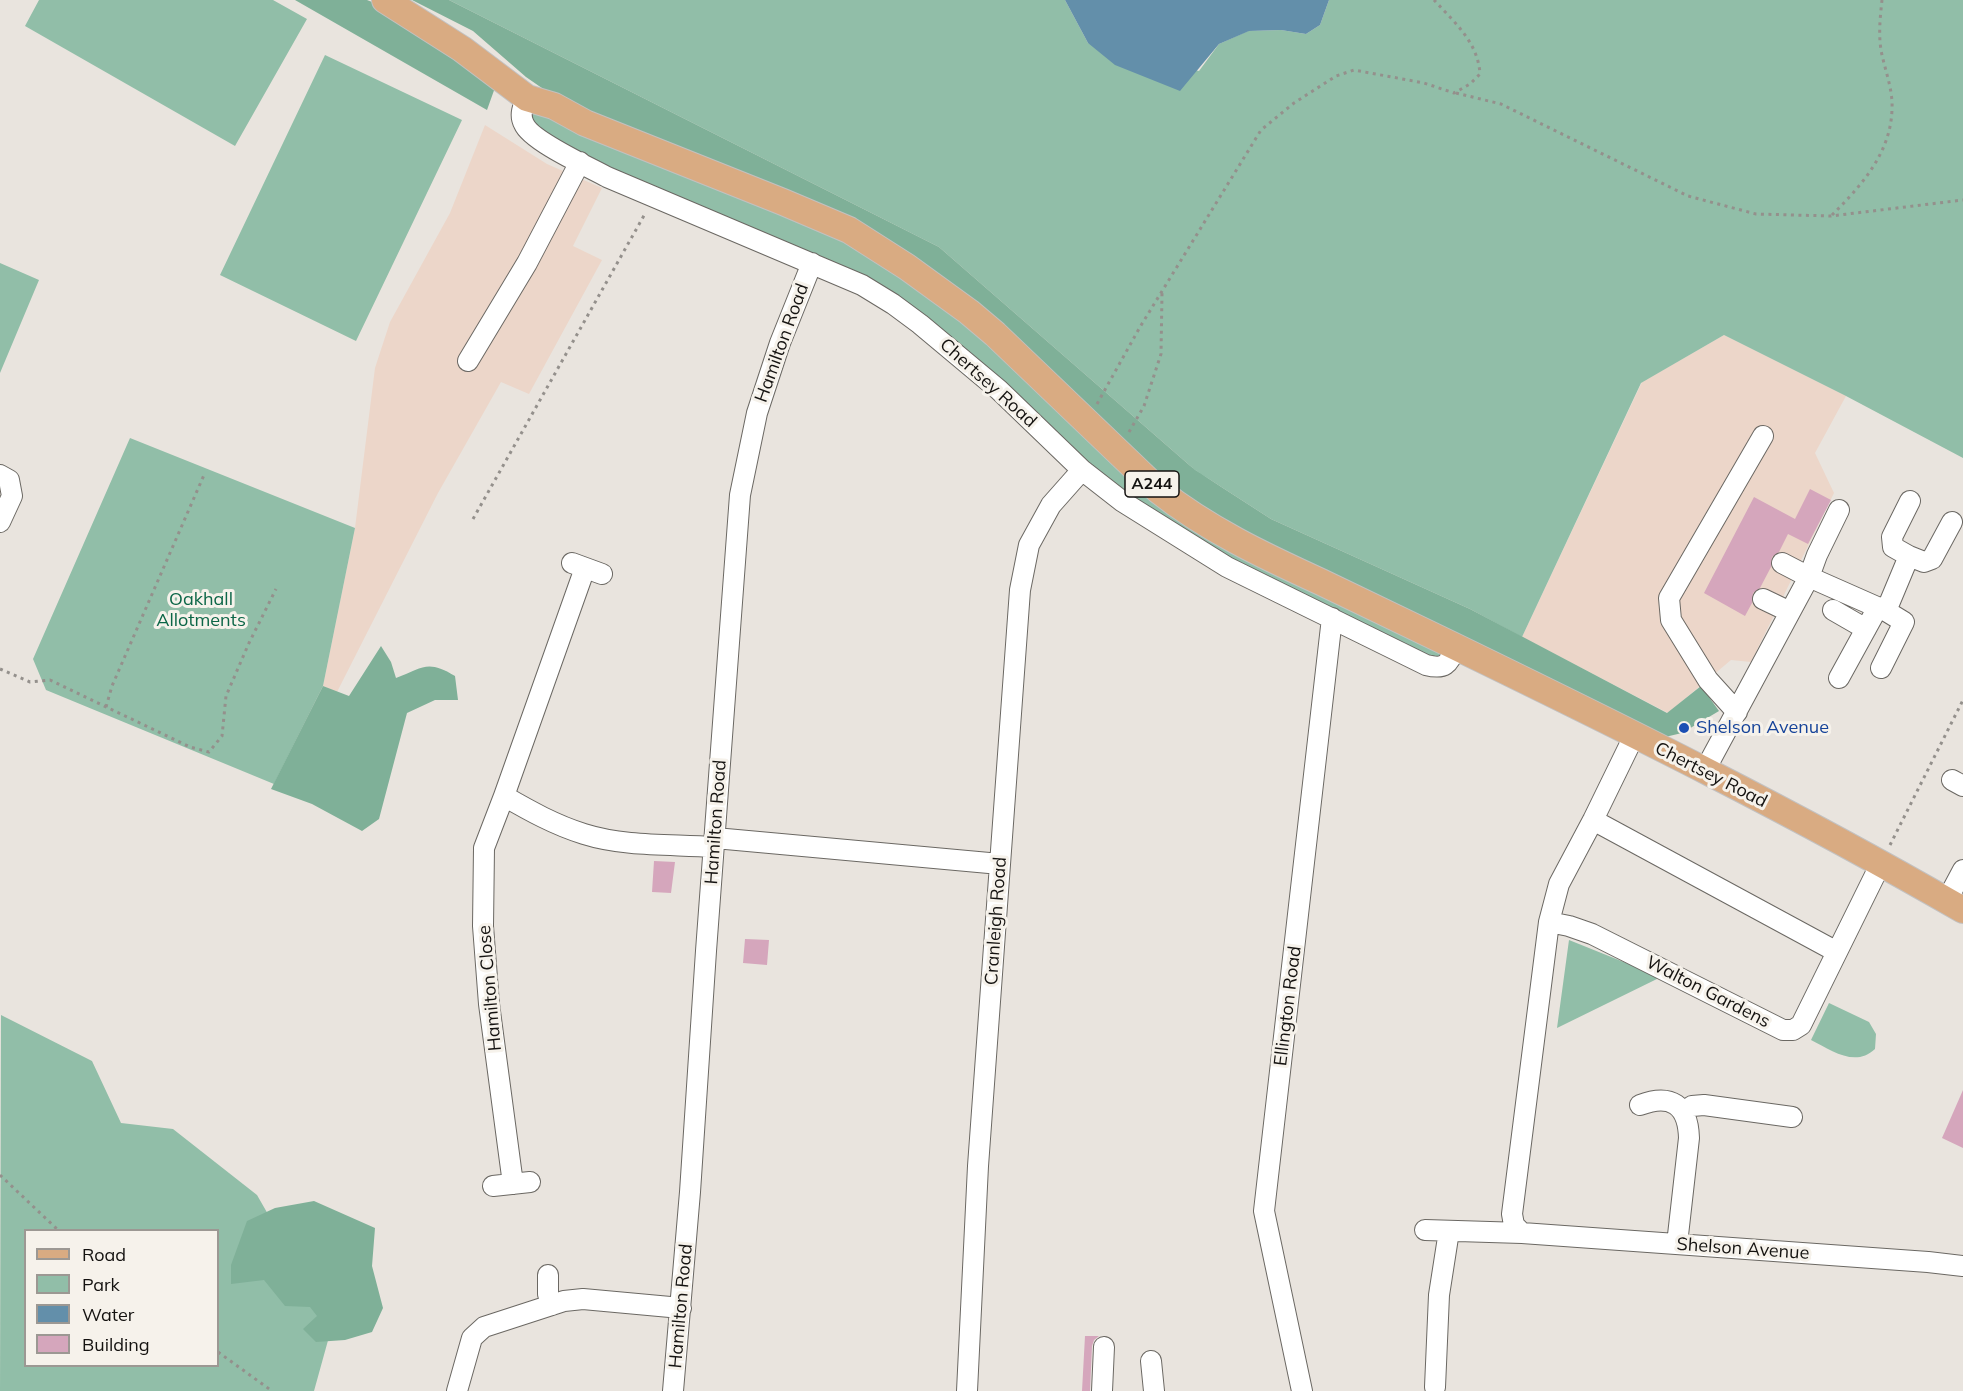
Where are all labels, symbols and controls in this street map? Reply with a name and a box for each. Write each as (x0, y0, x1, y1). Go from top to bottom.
street label: Hamilton Road (751, 281, 813, 405)
street label: Chertsey Road (935, 334, 1041, 432)
road number: A244 (1125, 471, 1179, 497)
park label: Oakhall Allotments (156, 589, 246, 632)
place label: Shelson Avenue (1696, 717, 1829, 739)
marker: Shelson Avenue (1677, 721, 1691, 735)
street label: Chertsey Road (1651, 737, 1771, 813)
street label: Hamilton Road (701, 759, 731, 885)
street label: Cranleigh Road (981, 856, 1011, 986)
street label: Hamilton Close (474, 924, 506, 1052)
street label: Ellington Road (1270, 945, 1306, 1067)
street label: Walton Gardens (1642, 951, 1774, 1033)
legend (24, 1229, 219, 1367)
street label: Shelson Avenue (1676, 1234, 1810, 1264)
text: Road (82, 1243, 126, 1266)
street label: Hamilton Road (665, 1243, 697, 1369)
text: Park (82, 1273, 120, 1296)
text: Water (82, 1303, 134, 1326)
text: Building (82, 1333, 150, 1356)

